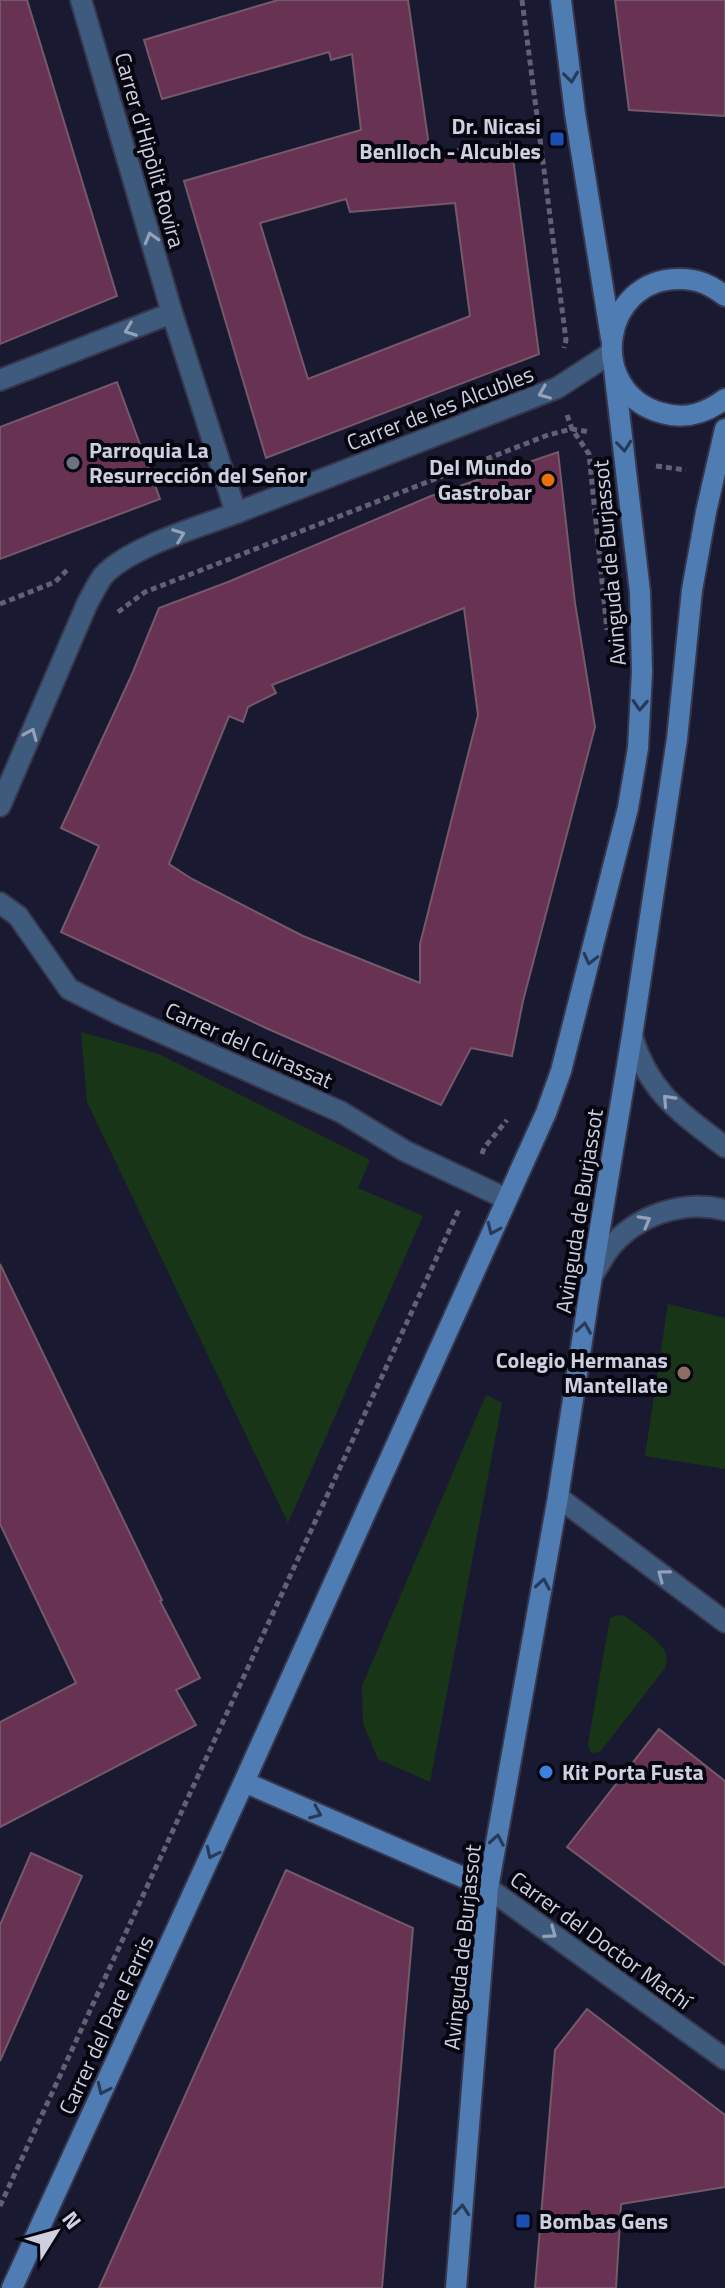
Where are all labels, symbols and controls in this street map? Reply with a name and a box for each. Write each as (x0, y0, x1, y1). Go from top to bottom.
street label: Carrer d'Hipòlit Rovira (106, 48, 194, 252)
one-way arrow (562, 70, 579, 84)
place label: Dr. Nicasi Benlloch - Alcubles (359, 109, 541, 168)
marker: Dr. Nicasi Benlloch - Alcubles (548, 130, 566, 148)
one-way arrow (144, 232, 160, 246)
one-way arrow (124, 320, 138, 337)
street label: Carrer de les Alcubles (342, 357, 538, 459)
one-way arrow (538, 383, 552, 400)
place label: Parroquia La Resurrección del Señor (89, 433, 307, 492)
one-way arrow (615, 440, 632, 453)
place label: Del Mundo Gastrobar (429, 450, 532, 509)
marker: Parroquia La Resurrección del Señor (64, 454, 82, 472)
street label: Avinguda de Burjassot (583, 458, 635, 667)
marker: Del Mundo Gastrobar (539, 471, 557, 489)
one-way arrow (171, 529, 185, 545)
one-way arrow (632, 699, 649, 712)
one-way arrow (21, 728, 37, 742)
one-way arrow (583, 952, 600, 966)
street label: Carrer del Cuirassat (160, 993, 339, 1097)
one-way arrow (662, 1095, 677, 1109)
street label: Avinguda de Burjassot (546, 1106, 612, 1316)
one-way arrow (636, 1215, 651, 1231)
one-way arrow (487, 1221, 503, 1236)
one-way arrow (575, 1321, 592, 1334)
place label: Colegio Hermanas Mantellate (496, 1343, 668, 1402)
marker: Colegio Hermanas Mantellate (675, 1364, 693, 1382)
one-way arrow (657, 1571, 671, 1585)
one-way arrow (533, 1577, 550, 1591)
place label: Kit Porta Fusta (562, 1755, 704, 1789)
marker: Kit Porta Fusta (537, 1763, 555, 1781)
one-way arrow (308, 1803, 322, 1819)
one-way arrow (487, 1833, 504, 1847)
street label: Avinguda de Burjassot (434, 1842, 490, 2051)
one-way arrow (206, 1844, 222, 1859)
street label: Carrer del Doctor Machí (503, 1862, 701, 2019)
one-way arrow (543, 1924, 557, 1938)
street label: Carrer del Pare Ferris (50, 1930, 162, 2120)
one-way arrow (97, 2081, 113, 2095)
north arrow (16, 2192, 96, 2272)
one-way arrow (453, 2203, 470, 2216)
text: N (54, 2204, 90, 2236)
place label: Bombas Gens (539, 2204, 668, 2238)
marker: Bombas Gens (514, 2212, 532, 2230)

